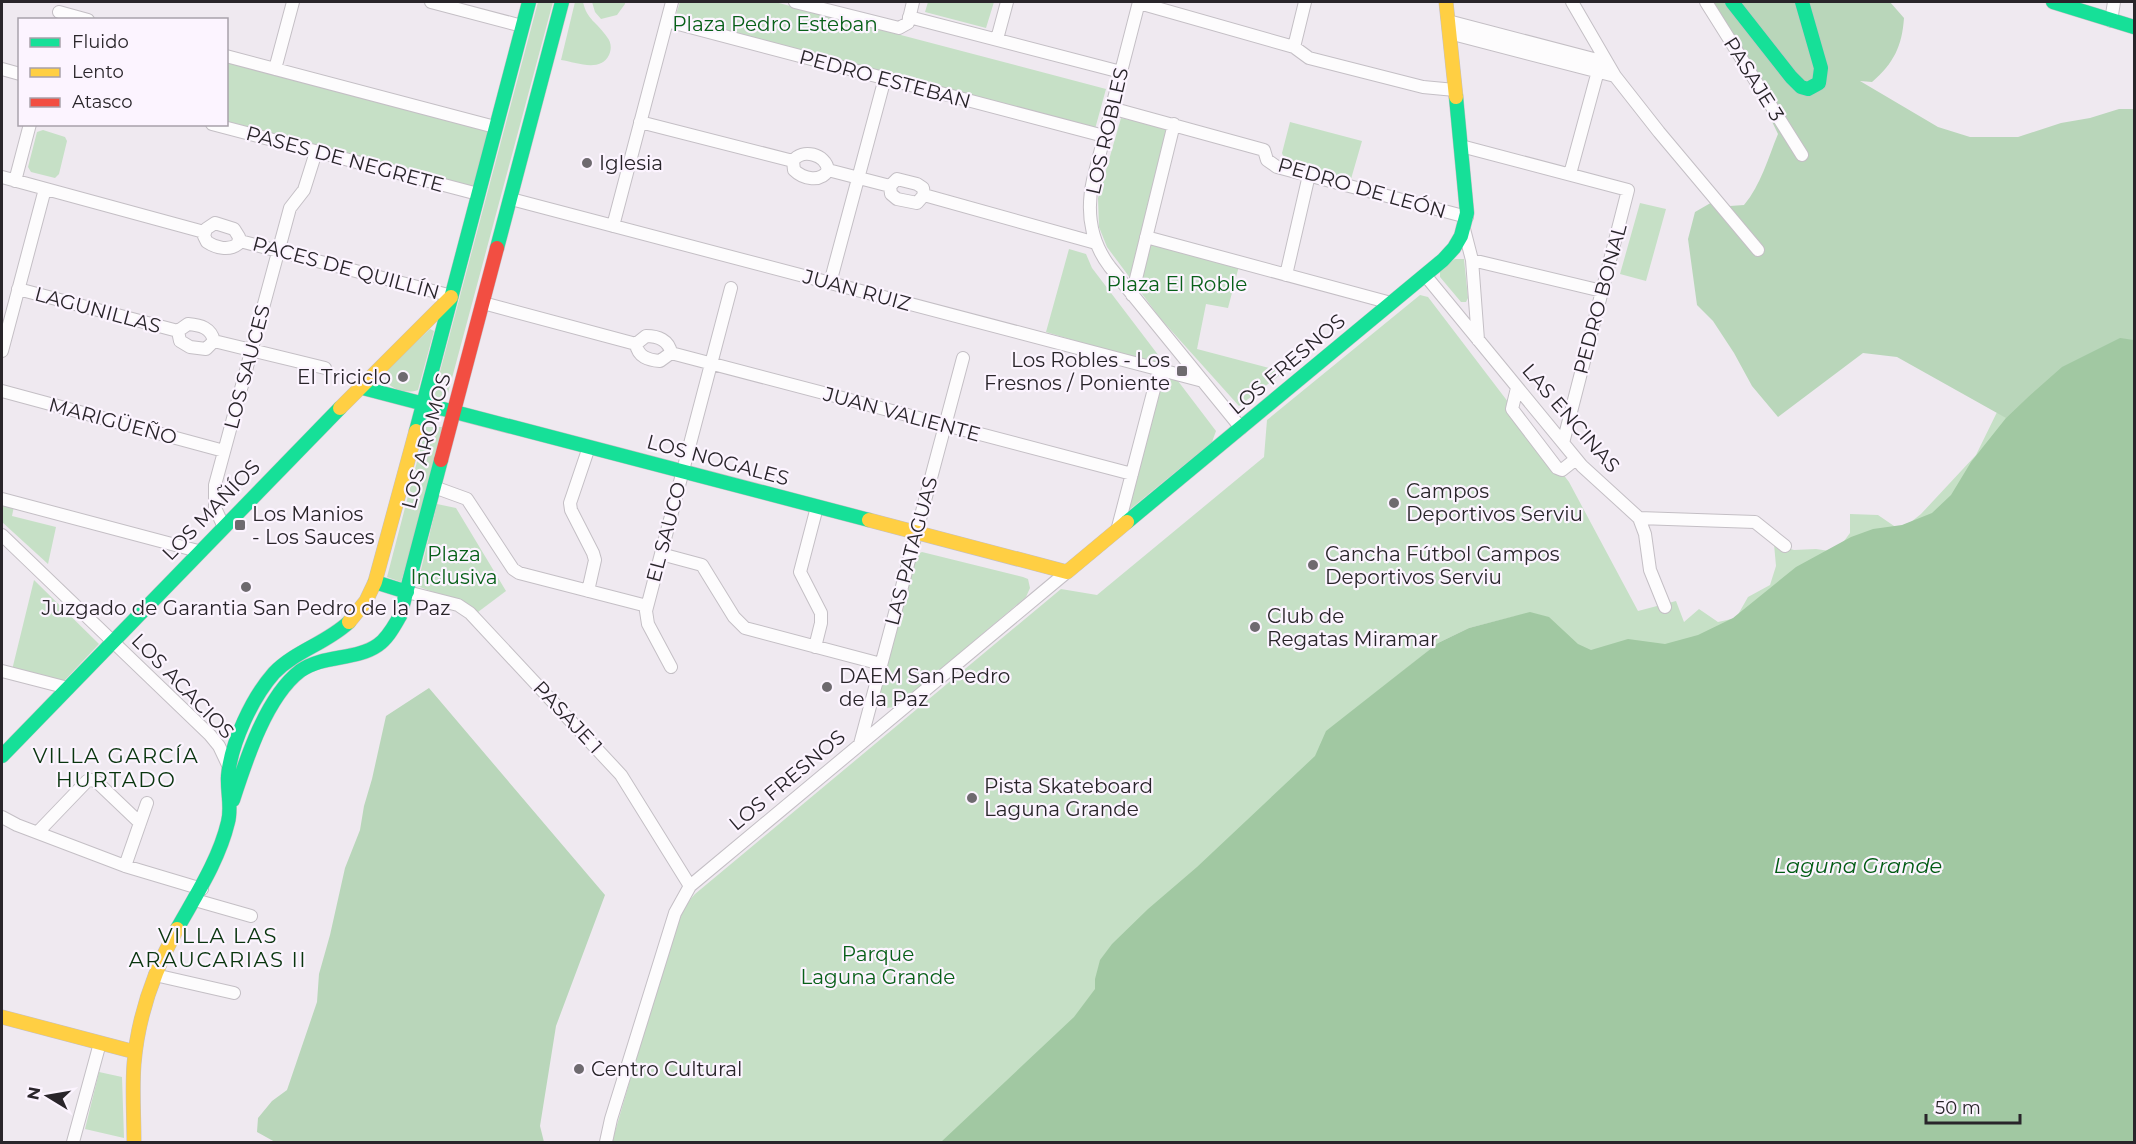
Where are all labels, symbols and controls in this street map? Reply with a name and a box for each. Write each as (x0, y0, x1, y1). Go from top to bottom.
park label: Plaza Pedro Esteban (672, 12, 878, 36)
legend (18, 18, 228, 126)
text: Fluido (72, 31, 129, 53)
street label: PASAJE 3 (1719, 32, 1789, 126)
street label: PEDRO ESTEBAN (797, 45, 973, 113)
text: Lento (72, 61, 124, 83)
street label: LOS ROBLES (1081, 65, 1133, 197)
text: Atasco (72, 91, 132, 113)
street label: PASES DE NEGRETE (243, 121, 447, 197)
place label: Iglesia (599, 151, 663, 175)
street label: PEDRO DE LEÓN (1275, 153, 1449, 223)
marker: Iglesia (580, 156, 594, 170)
street label: PEDRO BONAL (1568, 221, 1632, 377)
street label: PACES DE QUILLÍN (250, 232, 442, 304)
street label: JUAN RUIZ (799, 264, 914, 316)
park label: Plaza El Roble (1107, 272, 1247, 296)
street label: LAGUNILLAS (32, 282, 164, 338)
street label: LOS SAUCES (219, 302, 275, 432)
street label: LOS FRESNOS (1224, 309, 1350, 419)
place label: Los Robles - Los Fresnos / Poniente (984, 348, 1170, 395)
street label: LAS ENCINAS (1517, 359, 1625, 477)
marker: Los Robles - Los Fresnos / Poniente (1175, 364, 1189, 378)
place label: El Triciclo (297, 365, 391, 389)
street label: LOS AROMOS (396, 370, 456, 512)
marker: El Triciclo (396, 370, 410, 384)
street label: JUAN VALIENTE (820, 381, 983, 446)
street label: MARIGÜEÑO (46, 392, 180, 450)
street label: LOS NOGALES (644, 429, 792, 491)
street label: LOS MAÑÍOS (157, 455, 265, 565)
street label: LAS PATAGUAS (880, 474, 942, 628)
street label: EL SAUCO (641, 479, 691, 585)
place label: Campos Deportivos Serviu (1406, 479, 1583, 526)
marker: Campos Deportivos Serviu (1387, 496, 1401, 510)
place label: Los Manios - Los Sauces (252, 502, 375, 549)
marker: Los Manios - Los Sauces (233, 518, 247, 532)
park label: Plaza Inclusiva (411, 542, 497, 589)
place label: Cancha Fútbol Campos Deportivos Serviu (1325, 542, 1560, 589)
marker: Cancha Fútbol Campos Deportivos Serviu (1306, 558, 1320, 572)
marker: Juzgado de Garantia San Pedro de la Paz (239, 580, 253, 594)
place label: Juzgado de Garantia San Pedro de la Paz (40, 596, 451, 620)
place label: Club de Regatas Miramar (1267, 604, 1438, 651)
marker: Club de Regatas Miramar (1248, 620, 1262, 634)
street label: LOS ACACIOS (127, 628, 239, 744)
place label: DAEM San Pedro de la Paz (839, 664, 1010, 711)
street label: PASAJE 1 (528, 676, 608, 758)
marker: DAEM San Pedro de la Paz (820, 680, 834, 694)
street label: LOS FRESNOS (724, 725, 850, 835)
district label: VILLA GARCÍA HURTADO (33, 743, 199, 792)
place label: Pista Skateboard Laguna Grande (984, 774, 1153, 821)
marker: Pista Skateboard Laguna Grande (965, 791, 979, 805)
water label: Laguna Grande (1774, 853, 1942, 878)
district label: VILLA LAS ARAUCARIAS II (129, 923, 307, 972)
park label: Parque Laguna Grande (801, 942, 955, 989)
place label: Centro Cultural (591, 1057, 742, 1081)
marker: Centro Cultural (572, 1062, 586, 1076)
north arrow (18, 1066, 78, 1126)
text: N (23, 1085, 44, 1101)
scale bar (1926, 1087, 2020, 1125)
text: 50 m (1935, 1097, 1981, 1119)

